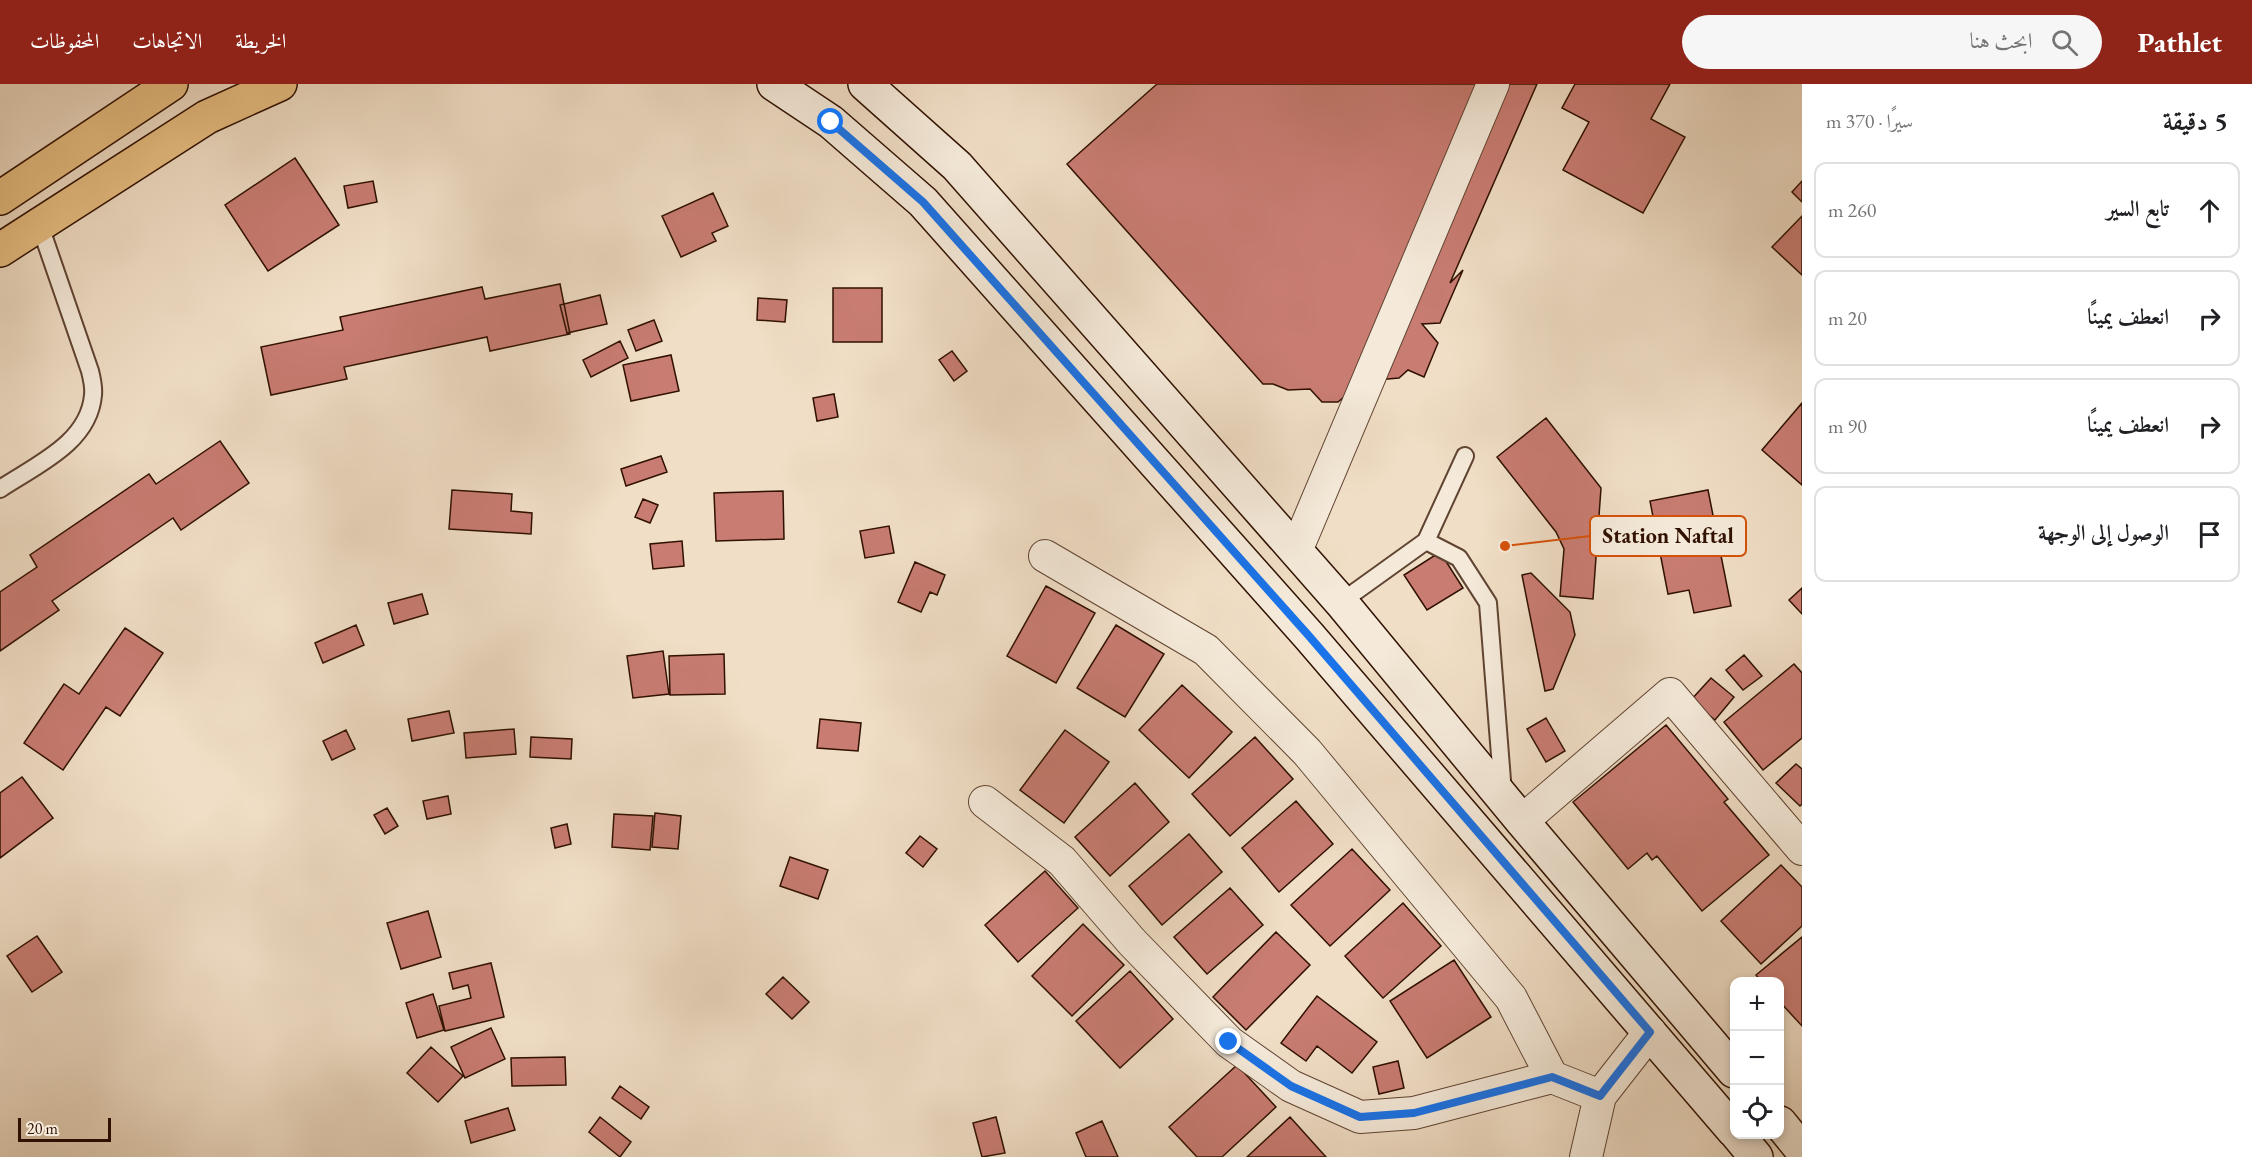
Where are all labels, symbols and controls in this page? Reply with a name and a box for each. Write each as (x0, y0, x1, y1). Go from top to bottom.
search box (1682, 15, 2102, 69)
text: Pathlet (2138, 24, 2222, 60)
text: ابحث هنا (1970, 26, 2033, 55)
icon: search (2048, 26, 2081, 59)
text: المحفوظات (30, 27, 99, 54)
text: الاتجاهات (132, 27, 202, 54)
text: الخريطة (235, 27, 286, 54)
text: 5 دقيقة (2163, 104, 2228, 138)
route start (817, 108, 843, 134)
text: سيرًا · 370 m (1826, 108, 1913, 134)
text: تابع السير (2106, 194, 2169, 223)
icon: ahead (2193, 194, 2226, 227)
text: 260 m (1828, 197, 1876, 223)
text: انعطف يمينًا (2087, 302, 2169, 331)
icon: right (2193, 302, 2226, 335)
text: 20 m (1828, 305, 1867, 331)
text: انعطف يمينًا (2087, 410, 2169, 439)
icon: right (2193, 410, 2226, 443)
text: 90 m (1828, 413, 1867, 439)
callout: Station Naftal (1590, 516, 1746, 556)
text: الوصول إلى الوجهة (2038, 518, 2169, 547)
icon: arrive (2193, 518, 2226, 551)
text: Station Naftal (1602, 521, 1734, 550)
map controls (1730, 977, 1784, 1139)
button: + (1730, 977, 1784, 1031)
route end (1215, 1028, 1241, 1054)
button: − (1730, 1031, 1784, 1085)
button: locate (1730, 1085, 1784, 1139)
scale bar (18, 1115, 111, 1142)
text: 20 m (27, 1118, 58, 1139)

